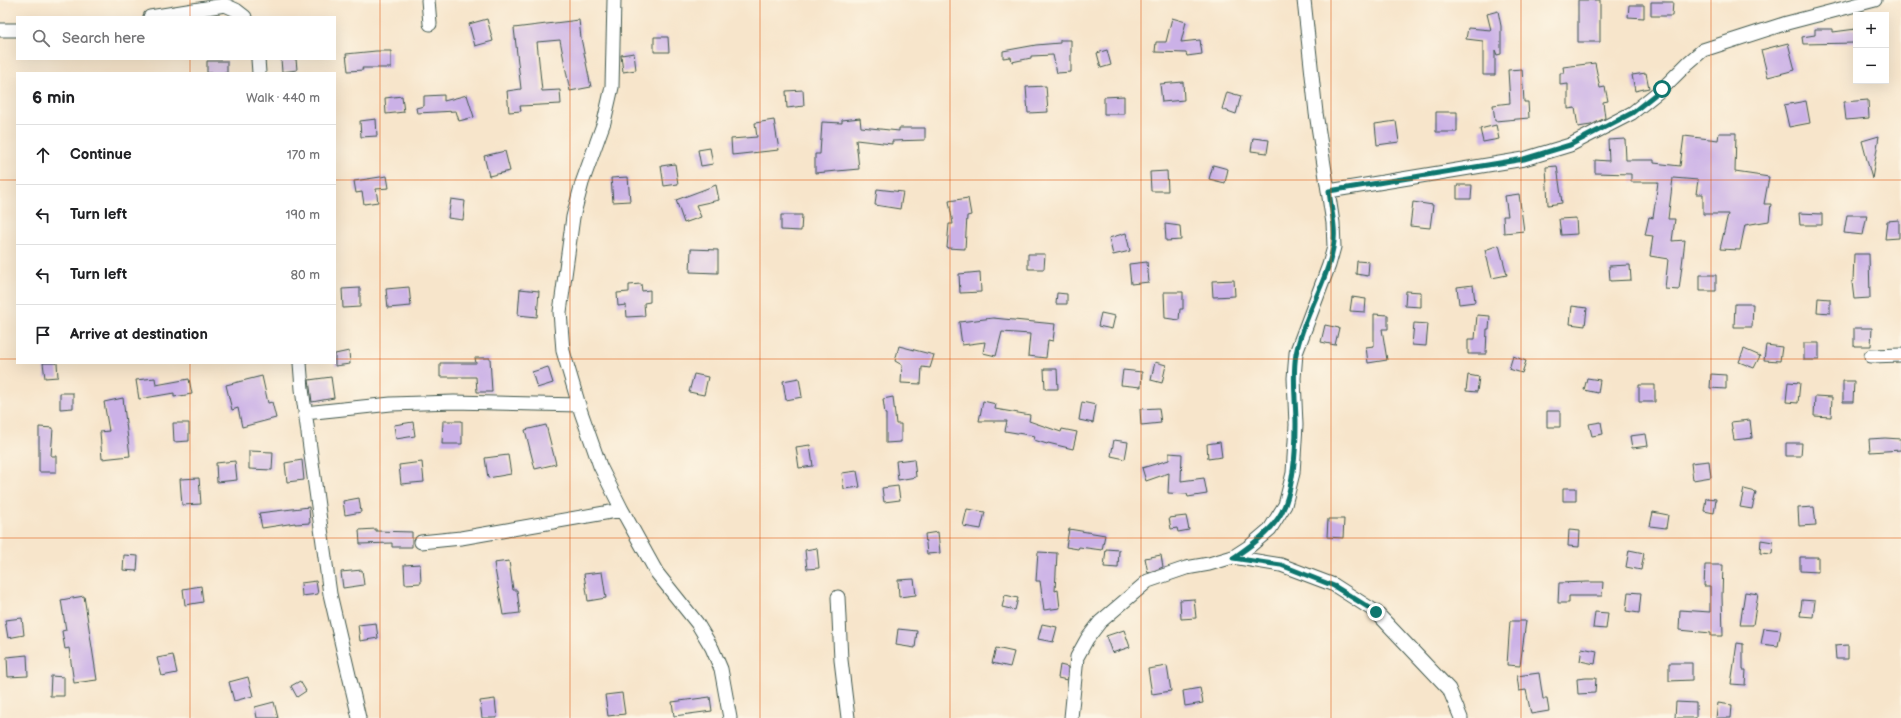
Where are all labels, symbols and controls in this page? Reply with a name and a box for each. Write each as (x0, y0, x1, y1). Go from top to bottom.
map controls (1853, 12, 1889, 84)
button: + (1853, 12, 1889, 48)
search box (16, 16, 336, 60)
icon: search (30, 27, 52, 49)
text: Search here (62, 29, 145, 48)
button: − (1853, 48, 1889, 84)
route start (1653, 80, 1671, 98)
text: 6 min (32, 88, 75, 108)
text: Walk · 440 m (246, 90, 320, 106)
icon: ahead (32, 144, 54, 166)
text: Continue (70, 145, 132, 164)
text: 170 m (287, 147, 320, 163)
icon: left (32, 204, 54, 226)
text: Turn left (70, 205, 127, 224)
text: 190 m (286, 207, 320, 223)
icon: left (32, 264, 54, 286)
text: Turn left (70, 265, 127, 284)
text: 80 m (291, 267, 320, 283)
icon: arrive (32, 324, 54, 346)
text: Arrive at destination (70, 325, 208, 344)
route end (1367, 603, 1385, 621)

